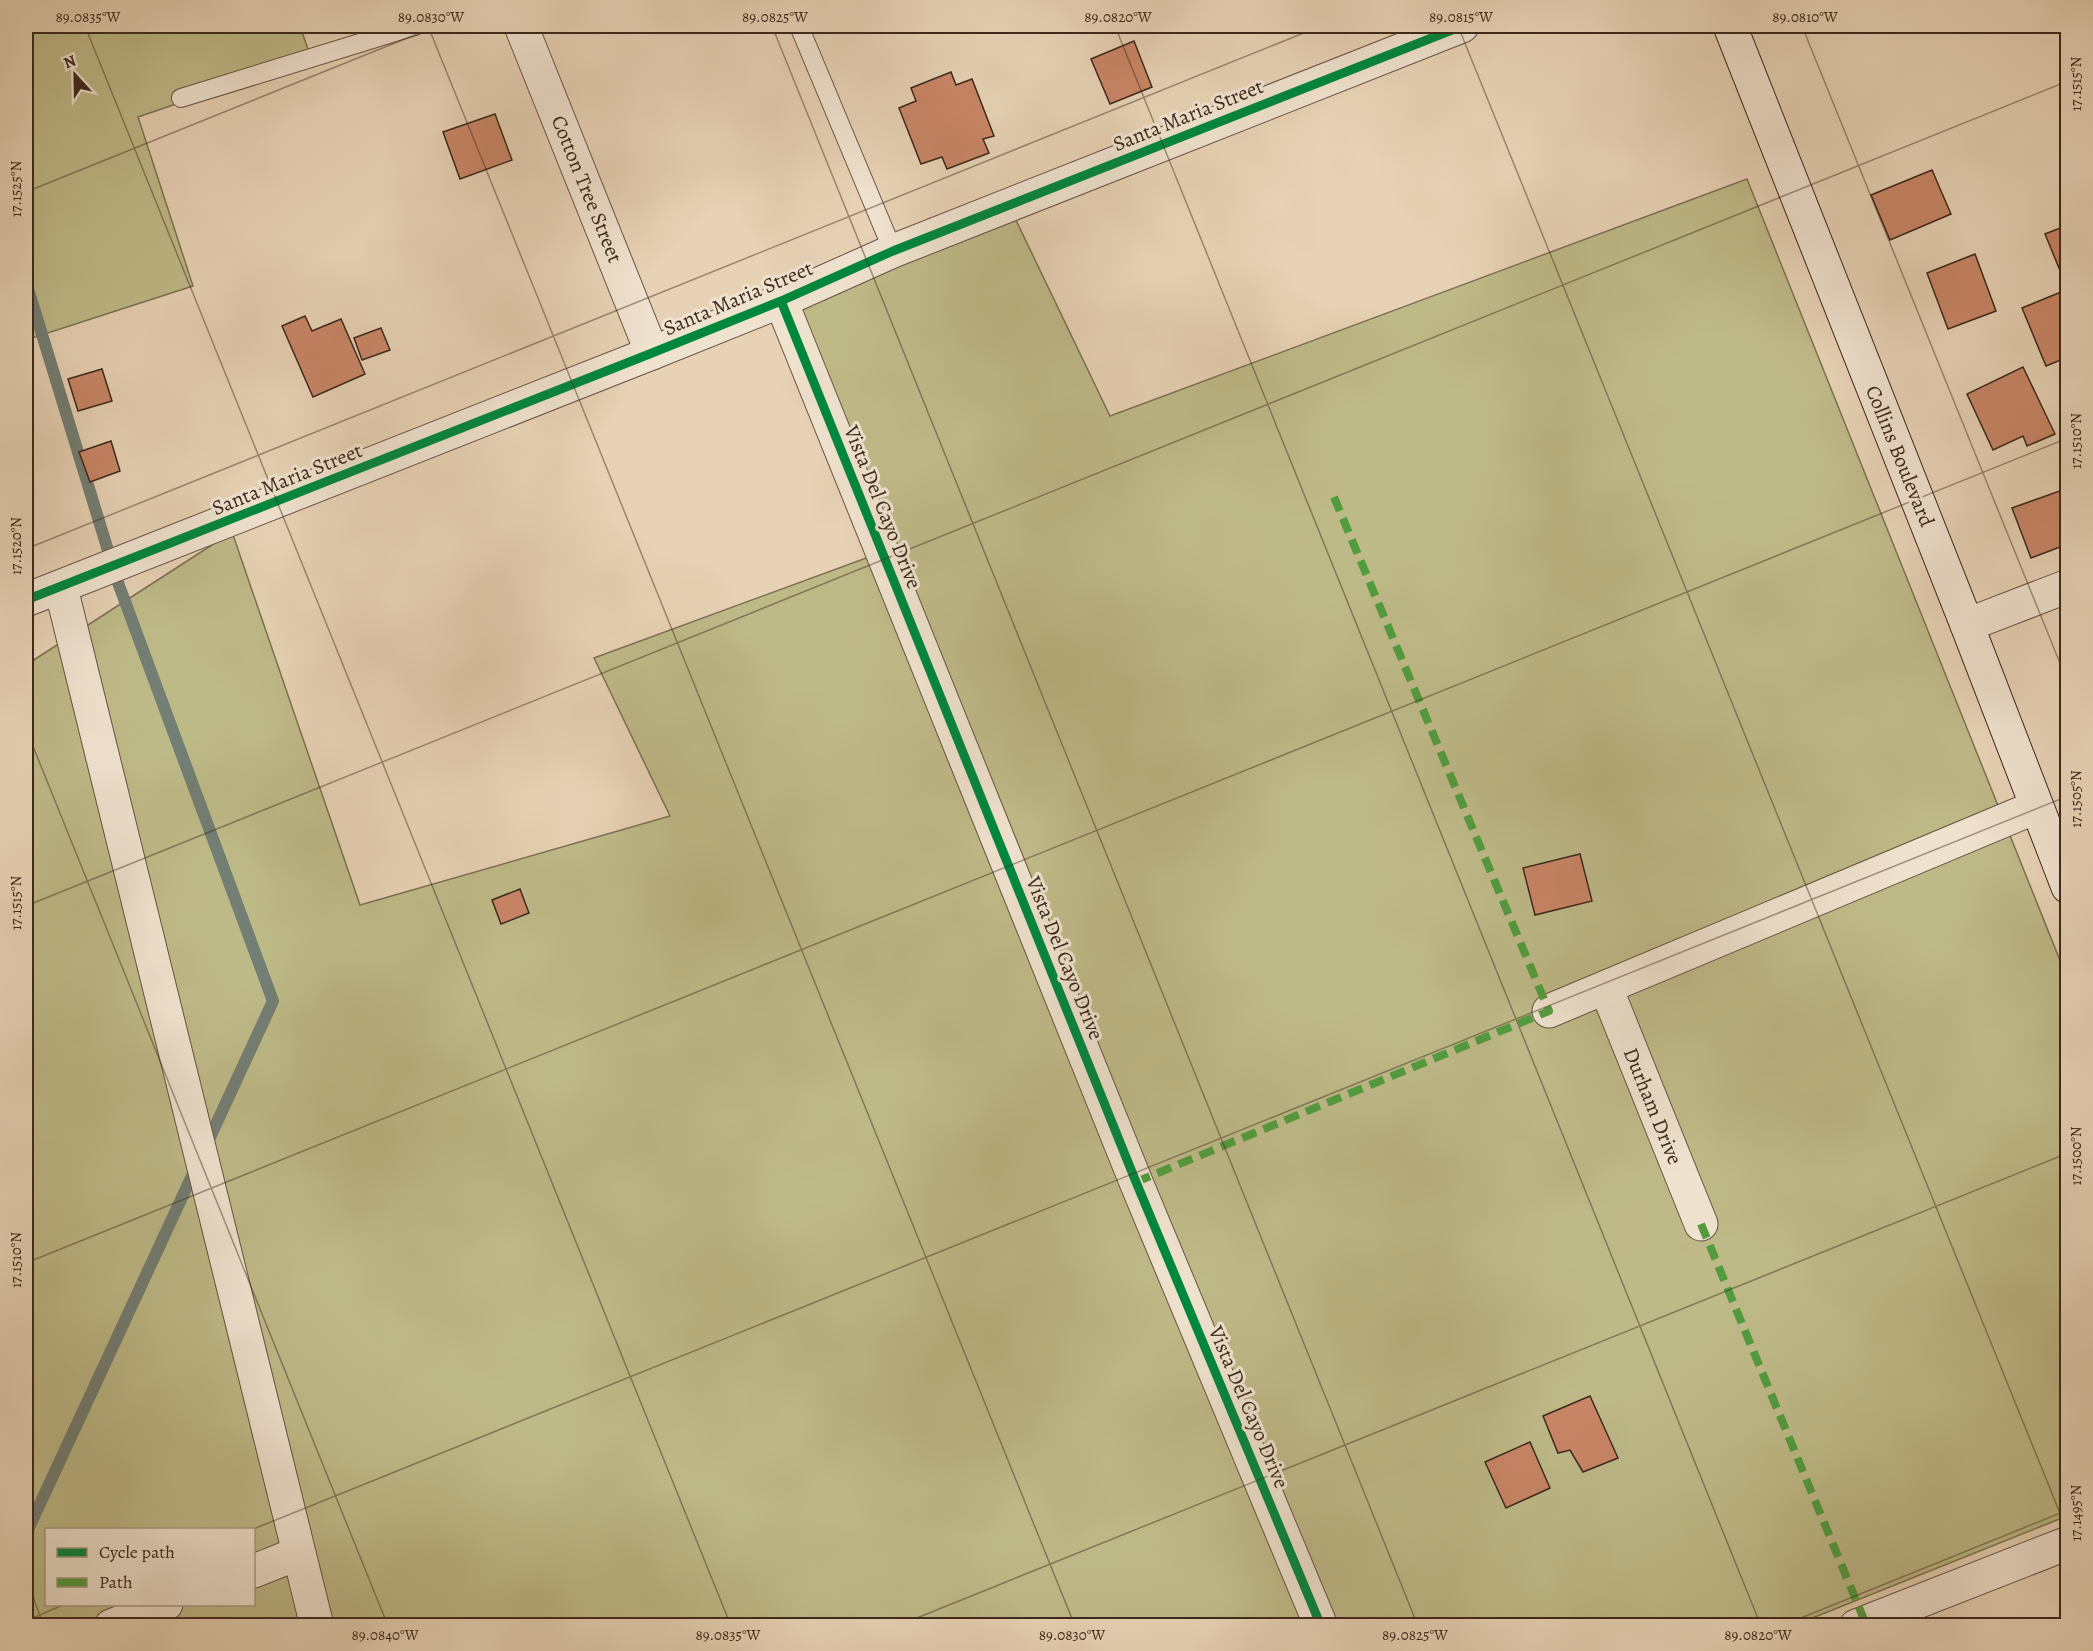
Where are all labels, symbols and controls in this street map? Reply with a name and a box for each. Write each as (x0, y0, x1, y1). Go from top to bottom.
text: 89.0835°W (55, 7, 121, 27)
text: 89.0830°W (398, 7, 464, 27)
text: 89.0825°W (742, 7, 808, 27)
text: 89.0820°W (1084, 7, 1152, 27)
text: 89.0815°W (1429, 7, 1493, 27)
text: 89.0810°W (1772, 7, 1838, 27)
north arrow (45, 45, 105, 105)
text: N (60, 50, 80, 74)
text: 17.1515°N (2066, 57, 2086, 111)
street label: Santa Maria Street (1109, 72, 1267, 158)
street label: Cotton Tree Street (545, 111, 629, 267)
text: 17.1525°N (6, 161, 26, 217)
street label: Santa Maria Street (659, 254, 817, 342)
street label: Collins Boulevard (1859, 381, 1941, 531)
text: 17.1510°N (2066, 413, 2086, 469)
street label: Vista Del Cayo Drive (837, 420, 929, 593)
street label: Santa Maria Street (208, 436, 366, 522)
text: 17.1520°N (6, 517, 26, 575)
text: 17.1505°N (2066, 770, 2086, 828)
street label: Vista Del Cayo Drive (1019, 871, 1111, 1044)
text: 17.1515°N (6, 876, 26, 930)
street label: Durham Drive (1617, 1043, 1689, 1169)
text: 17.1500°N (2066, 1126, 2086, 1185)
text: 17.1510°N (6, 1232, 26, 1288)
street label: Vista Del Cayo Drive (1202, 1321, 1296, 1493)
text: 17.1495°N (2066, 1485, 2086, 1541)
legend (45, 1528, 255, 1606)
text: Cycle path (99, 1540, 175, 1564)
text: Path (99, 1570, 133, 1594)
text: 89.0840°W (351, 1625, 419, 1645)
text: 89.0835°W (695, 1625, 761, 1645)
text: 89.0830°W (1039, 1625, 1105, 1645)
text: 89.0825°W (1382, 1625, 1448, 1645)
text: 89.0820°W (1724, 1625, 1792, 1645)

